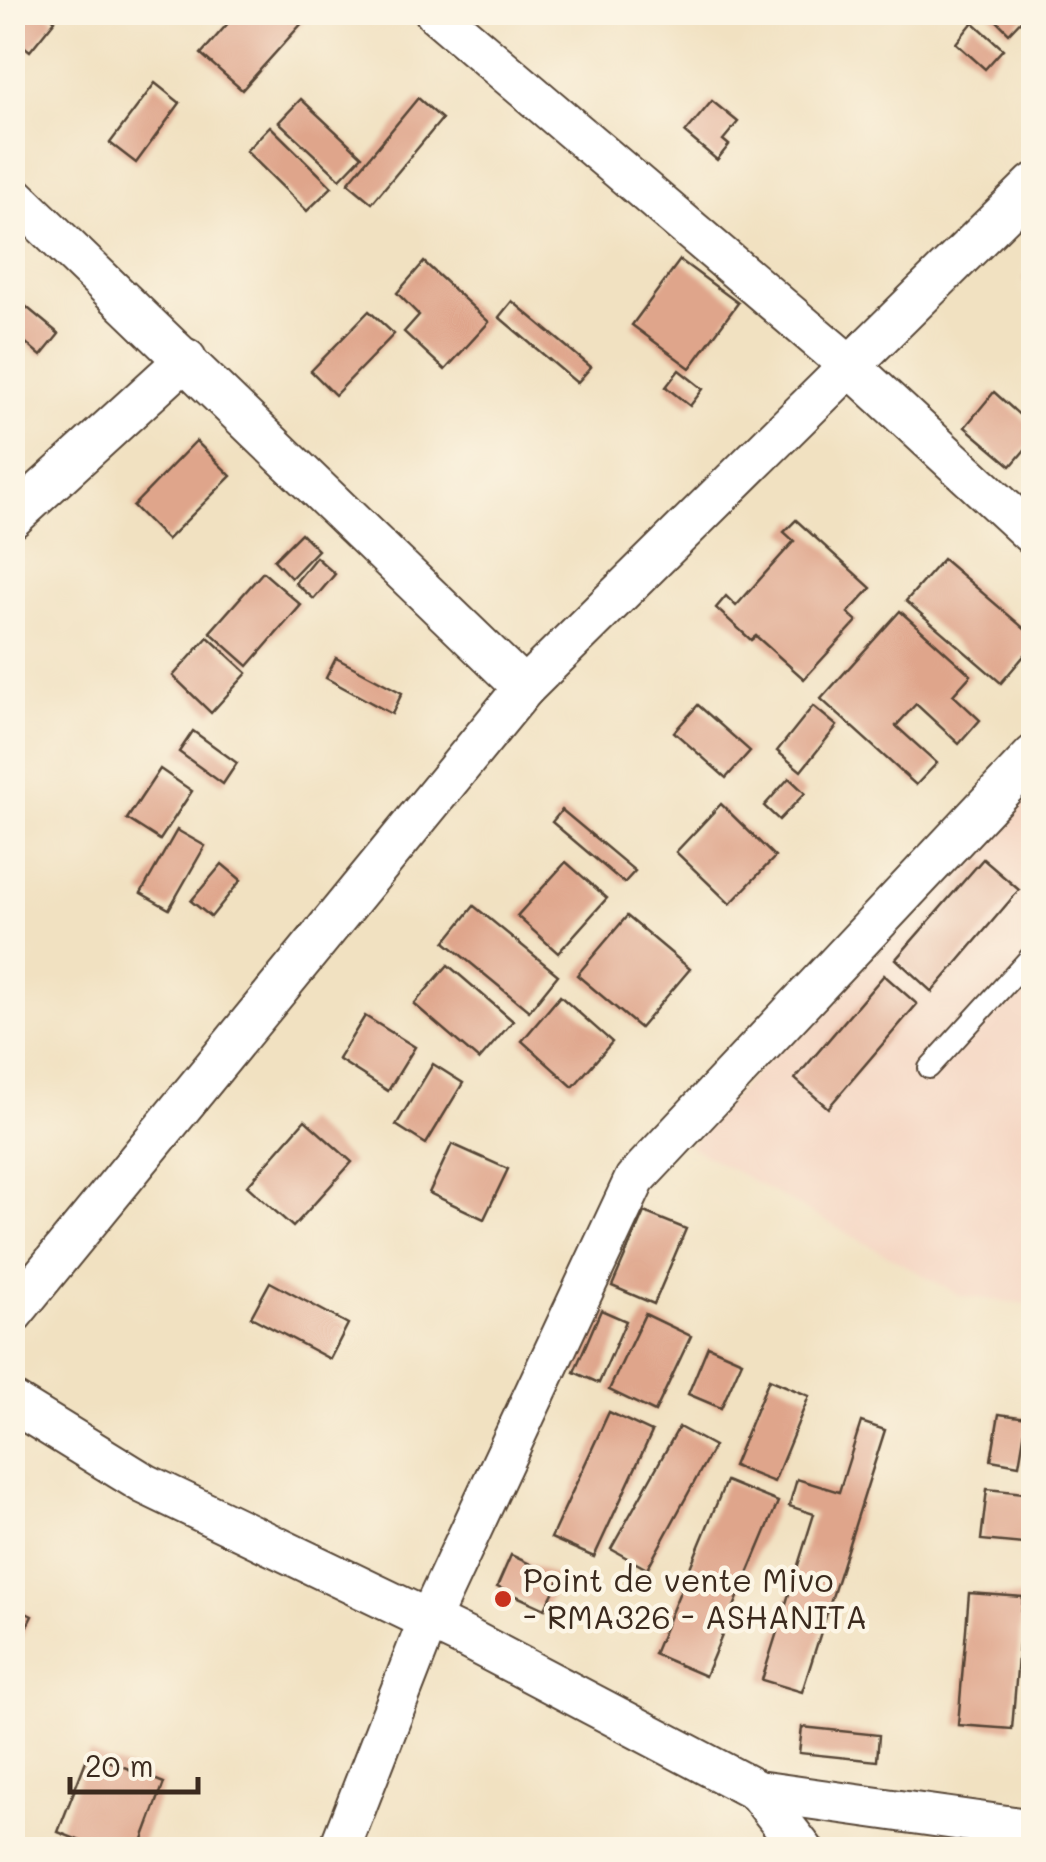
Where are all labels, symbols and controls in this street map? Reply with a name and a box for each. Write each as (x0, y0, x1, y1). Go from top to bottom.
place label: Point de vente Mivo - RMA326 - ASHANITA (523, 1558, 868, 1637)
marker: Point de vente Mivo - RMA326 - ASHANITA (492, 1588, 514, 1610)
scale bar (70, 1732, 198, 1794)
text: 20 m (85, 1745, 154, 1785)

